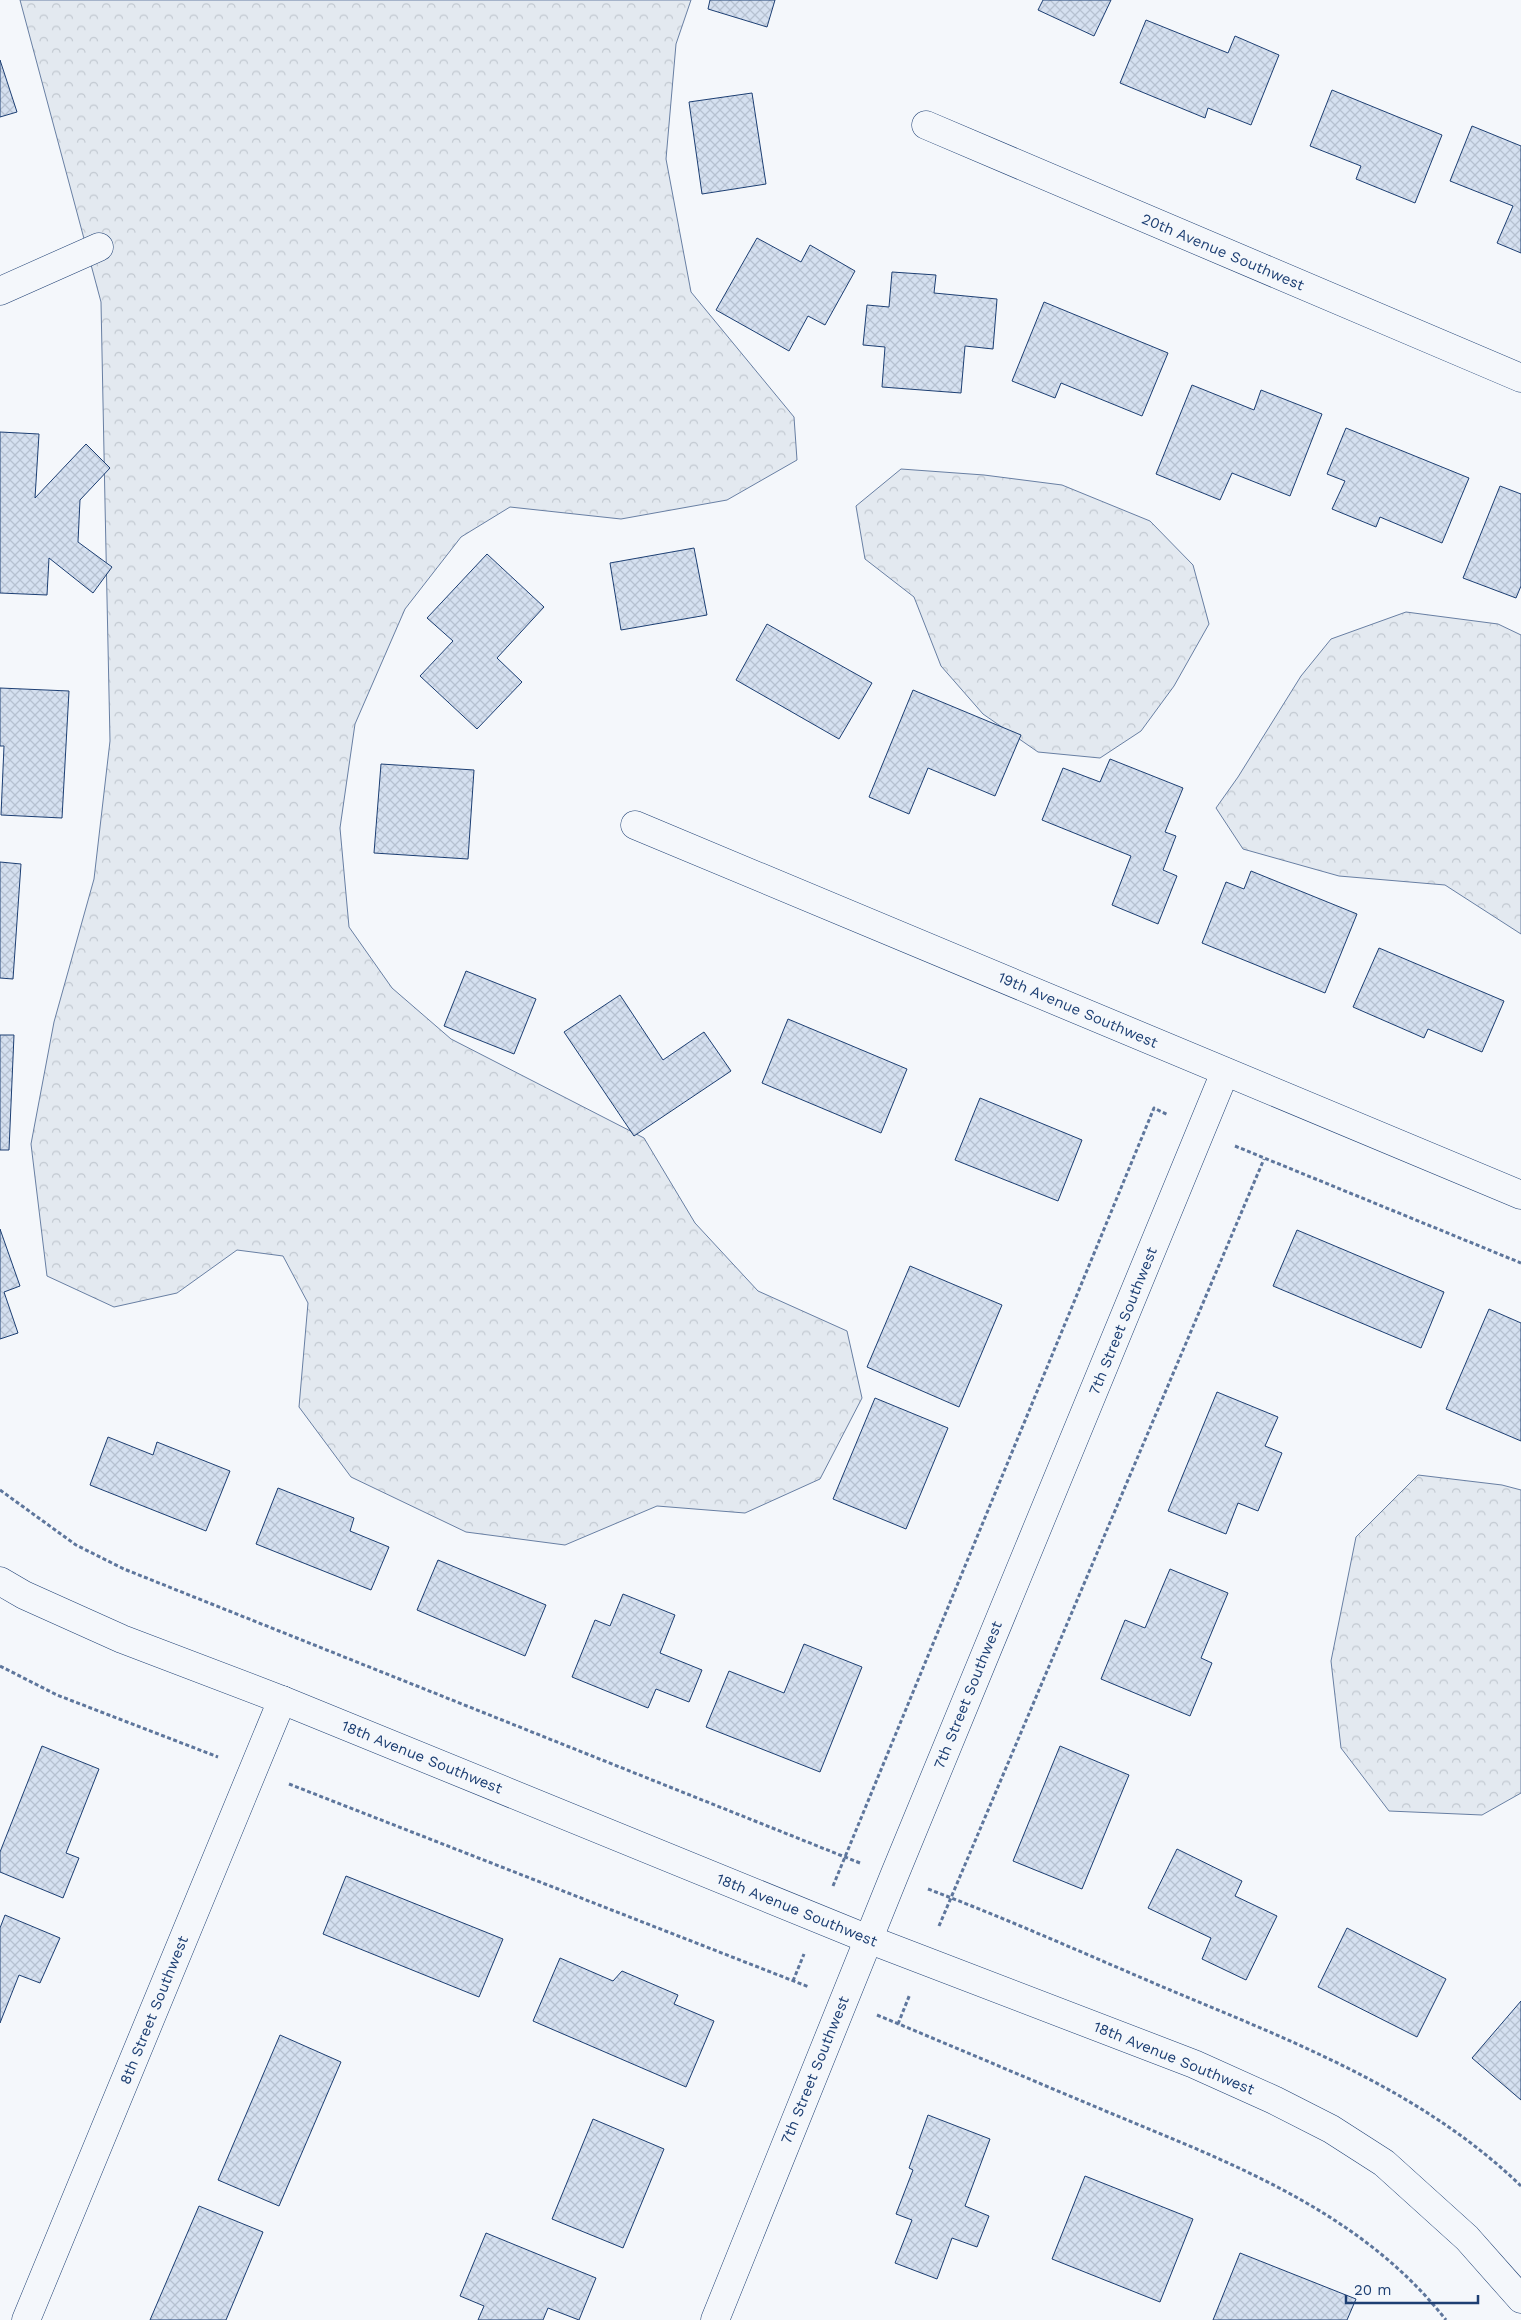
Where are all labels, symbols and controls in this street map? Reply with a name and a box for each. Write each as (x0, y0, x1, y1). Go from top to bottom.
street label: 20th Avenue Southwest (1139, 210, 1308, 295)
street label: 19th Avenue Southwest (995, 968, 1161, 1052)
street label: 7th Street Southwest (1085, 1244, 1161, 1398)
street label: 7th Street Southwest (930, 1618, 1006, 1772)
street label: 18th Avenue Southwest (339, 1716, 506, 1798)
street label: 18th Avenue Southwest (714, 1869, 881, 1951)
street label: 8th Street Southwest (116, 1932, 192, 2087)
street label: 7th Street Southwest (777, 1993, 853, 2147)
street label: 18th Avenue Southwest (1091, 2017, 1258, 2099)
scale bar (1346, 2272, 1478, 2304)
text: 20 m (1354, 2281, 1392, 2299)

